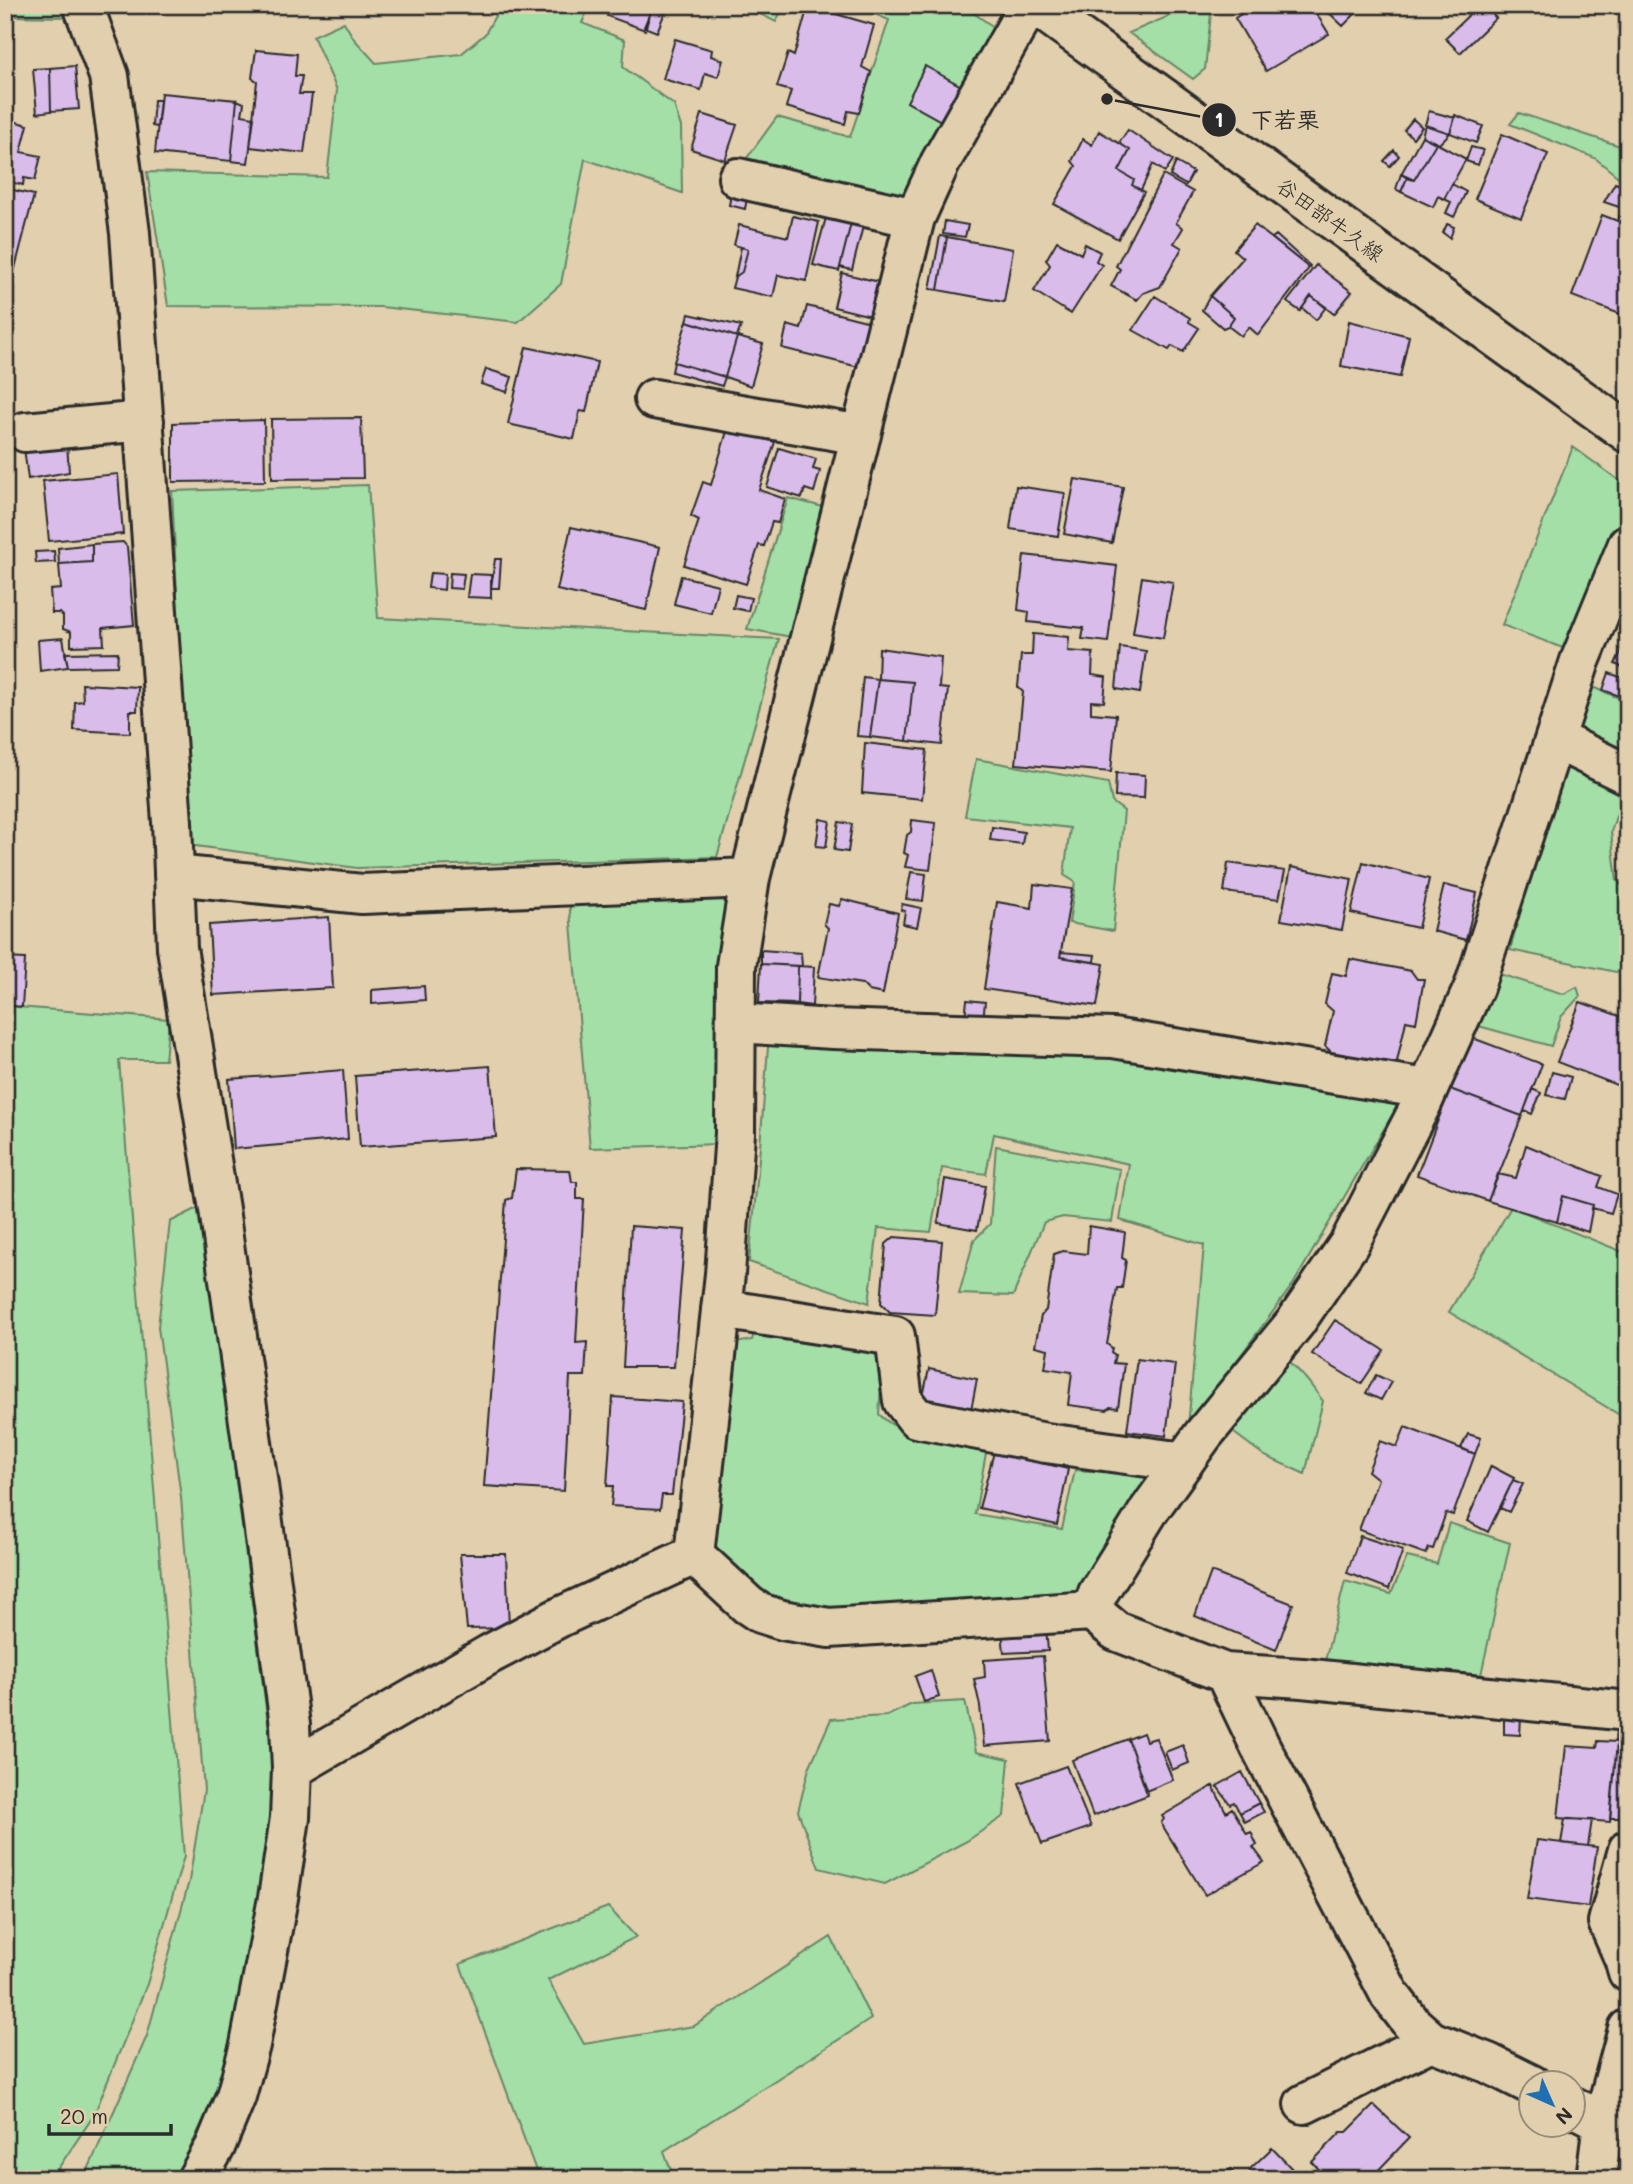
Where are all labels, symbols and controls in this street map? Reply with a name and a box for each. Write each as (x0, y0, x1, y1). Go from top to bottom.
callout: 下若栗 (1202, 98, 1334, 142)
text: 下若栗 (1251, 104, 1320, 134)
text: 1 (1214, 105, 1224, 132)
street label: 谷田部牛久線 (1272, 171, 1390, 267)
north arrow (1518, 2068, 1588, 2138)
scale bar (49, 2093, 172, 2137)
text: 20 m (60, 2102, 108, 2129)
text: N (1550, 2102, 1578, 2130)

